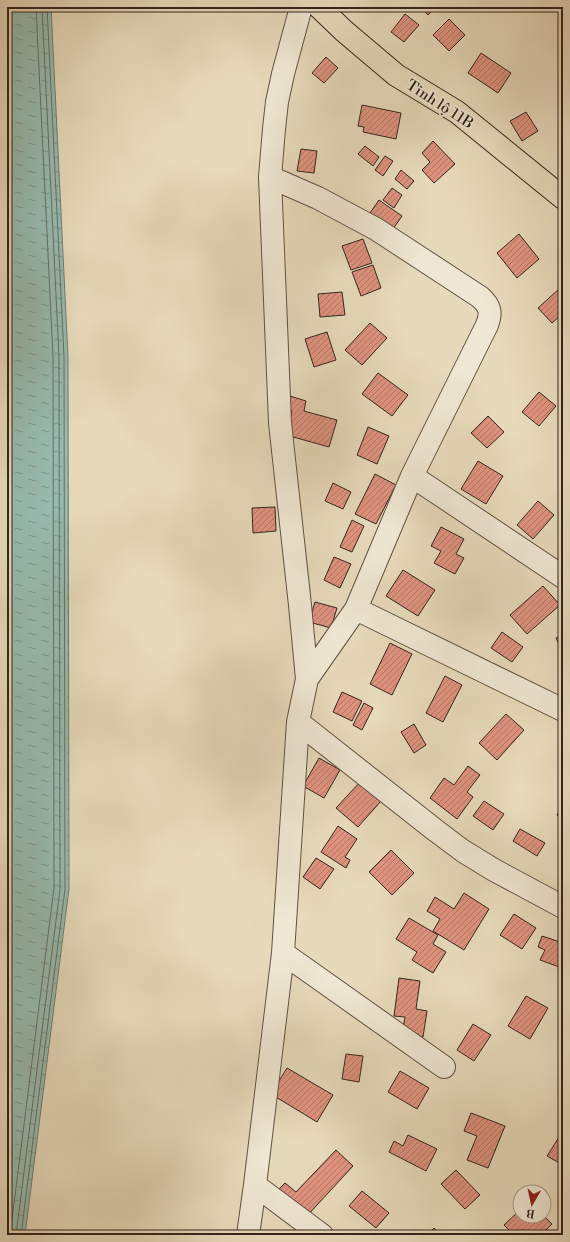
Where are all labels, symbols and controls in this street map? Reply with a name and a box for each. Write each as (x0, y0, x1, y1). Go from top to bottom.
street label: Tỉnh lộ 11B (403, 76, 477, 133)
north arrow (512, 1184, 552, 1224)
text: B (525, 1205, 536, 1220)

